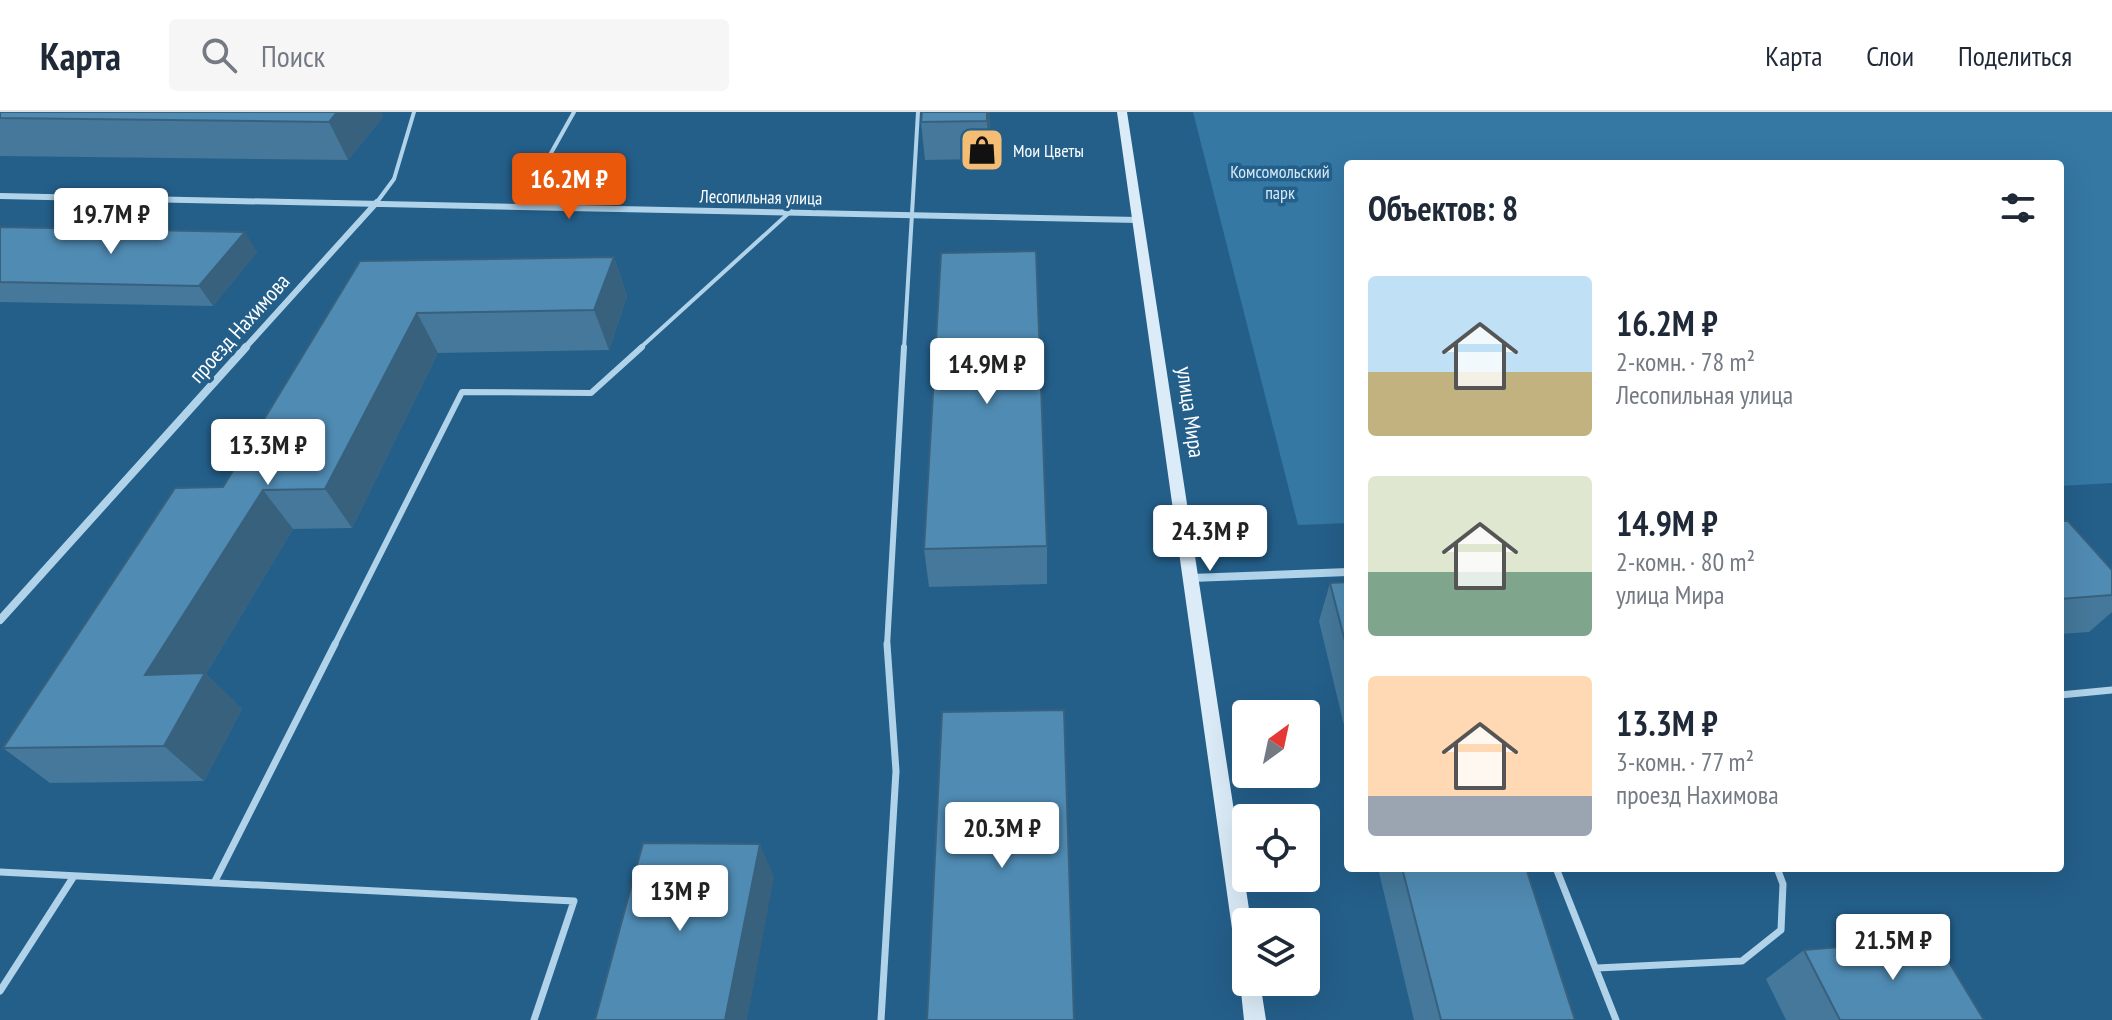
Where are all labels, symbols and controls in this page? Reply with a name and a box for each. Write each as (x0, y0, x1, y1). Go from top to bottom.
search box (169, 19, 729, 91)
text: Карта (40, 31, 121, 80)
icon: search (197, 33, 241, 77)
text: Поиск (261, 36, 325, 75)
text: Карта (1765, 37, 1822, 74)
text: Слои (1866, 37, 1914, 74)
text: Поделиться (1958, 37, 2072, 74)
shop icon: Мои Цветы (958, 126, 1006, 174)
place label: Мои Цветы (1013, 139, 1084, 162)
pin: 16.2M ₽ (495, 153, 643, 221)
park label: Комсомольский парк (1230, 160, 1330, 204)
text: 16.2M ₽ (530, 162, 608, 195)
street label: Лесопильная улица (699, 184, 822, 210)
text: Объектов: 8 (1368, 186, 1518, 230)
icon: filters (1996, 186, 2040, 230)
pin: 19.7M ₽ (37, 188, 185, 256)
text: 19.7M ₽ (72, 197, 150, 230)
street label: проезд Нахимова (183, 267, 295, 389)
text: 16.2M ₽ (1616, 301, 1718, 345)
icon: home (1432, 308, 1528, 404)
pin: 14.9M ₽ (913, 338, 1061, 406)
text: 2-комн. · 78 m² (1616, 345, 1755, 378)
text: 14.9M ₽ (948, 347, 1026, 380)
street label: улица Мира (1171, 365, 1211, 459)
text: Лесопильная улица (1616, 378, 1793, 411)
pin: 13.3M ₽ (194, 419, 342, 487)
text: 13.3M ₽ (229, 428, 307, 461)
text: 14.9M ₽ (1616, 501, 1718, 545)
pin: 24.3M ₽ (1136, 505, 1284, 573)
icon: home (1432, 508, 1528, 604)
text: 24.3M ₽ (1171, 514, 1249, 547)
text: 2-комн. · 80 m² (1616, 545, 1755, 578)
text: улица Мира (1616, 578, 1725, 611)
north arrow (1232, 700, 1320, 788)
map controls (1232, 700, 1320, 996)
text: 13.3M ₽ (1616, 701, 1718, 745)
icon: home (1432, 708, 1528, 804)
text: 3-комн. · 77 m² (1616, 745, 1754, 778)
text: проезд Нахимова (1616, 778, 1779, 811)
pin: 20.3M ₽ (928, 802, 1076, 870)
button: locate (1232, 804, 1320, 892)
text: 20.3M ₽ (963, 811, 1041, 844)
pin: 13M ₽ (624, 865, 736, 933)
text: 13M ₽ (650, 874, 710, 907)
button: layers (1232, 908, 1320, 996)
pin: 21.5M ₽ (1819, 914, 1967, 982)
text: 21.5M ₽ (1854, 923, 1932, 956)

